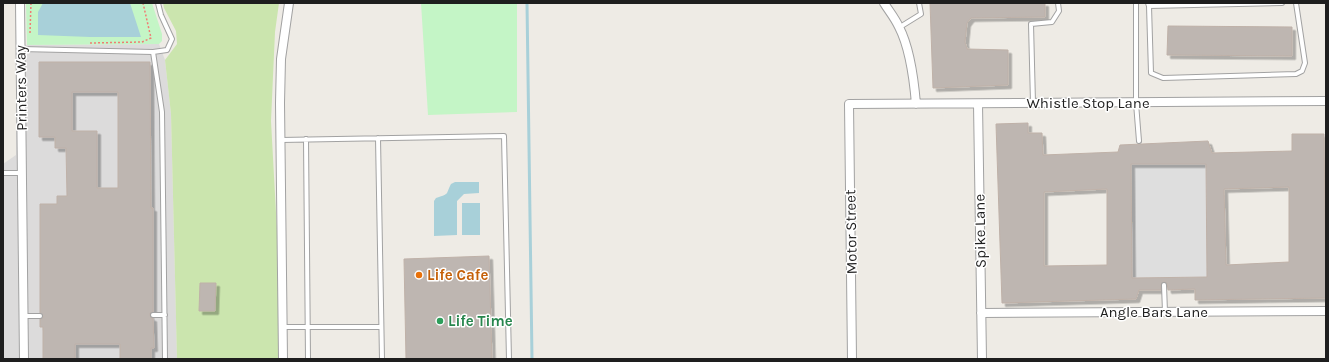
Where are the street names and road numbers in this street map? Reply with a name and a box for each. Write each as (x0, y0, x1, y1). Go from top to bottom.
street label: Printers Way (11, 45, 31, 131)
street label: Whistle Stop Lane (1026, 94, 1150, 112)
street label: Motor Street (841, 189, 861, 275)
street label: Spike Lane (970, 194, 990, 268)
street label: Angle Bars Lane (1100, 303, 1208, 321)

